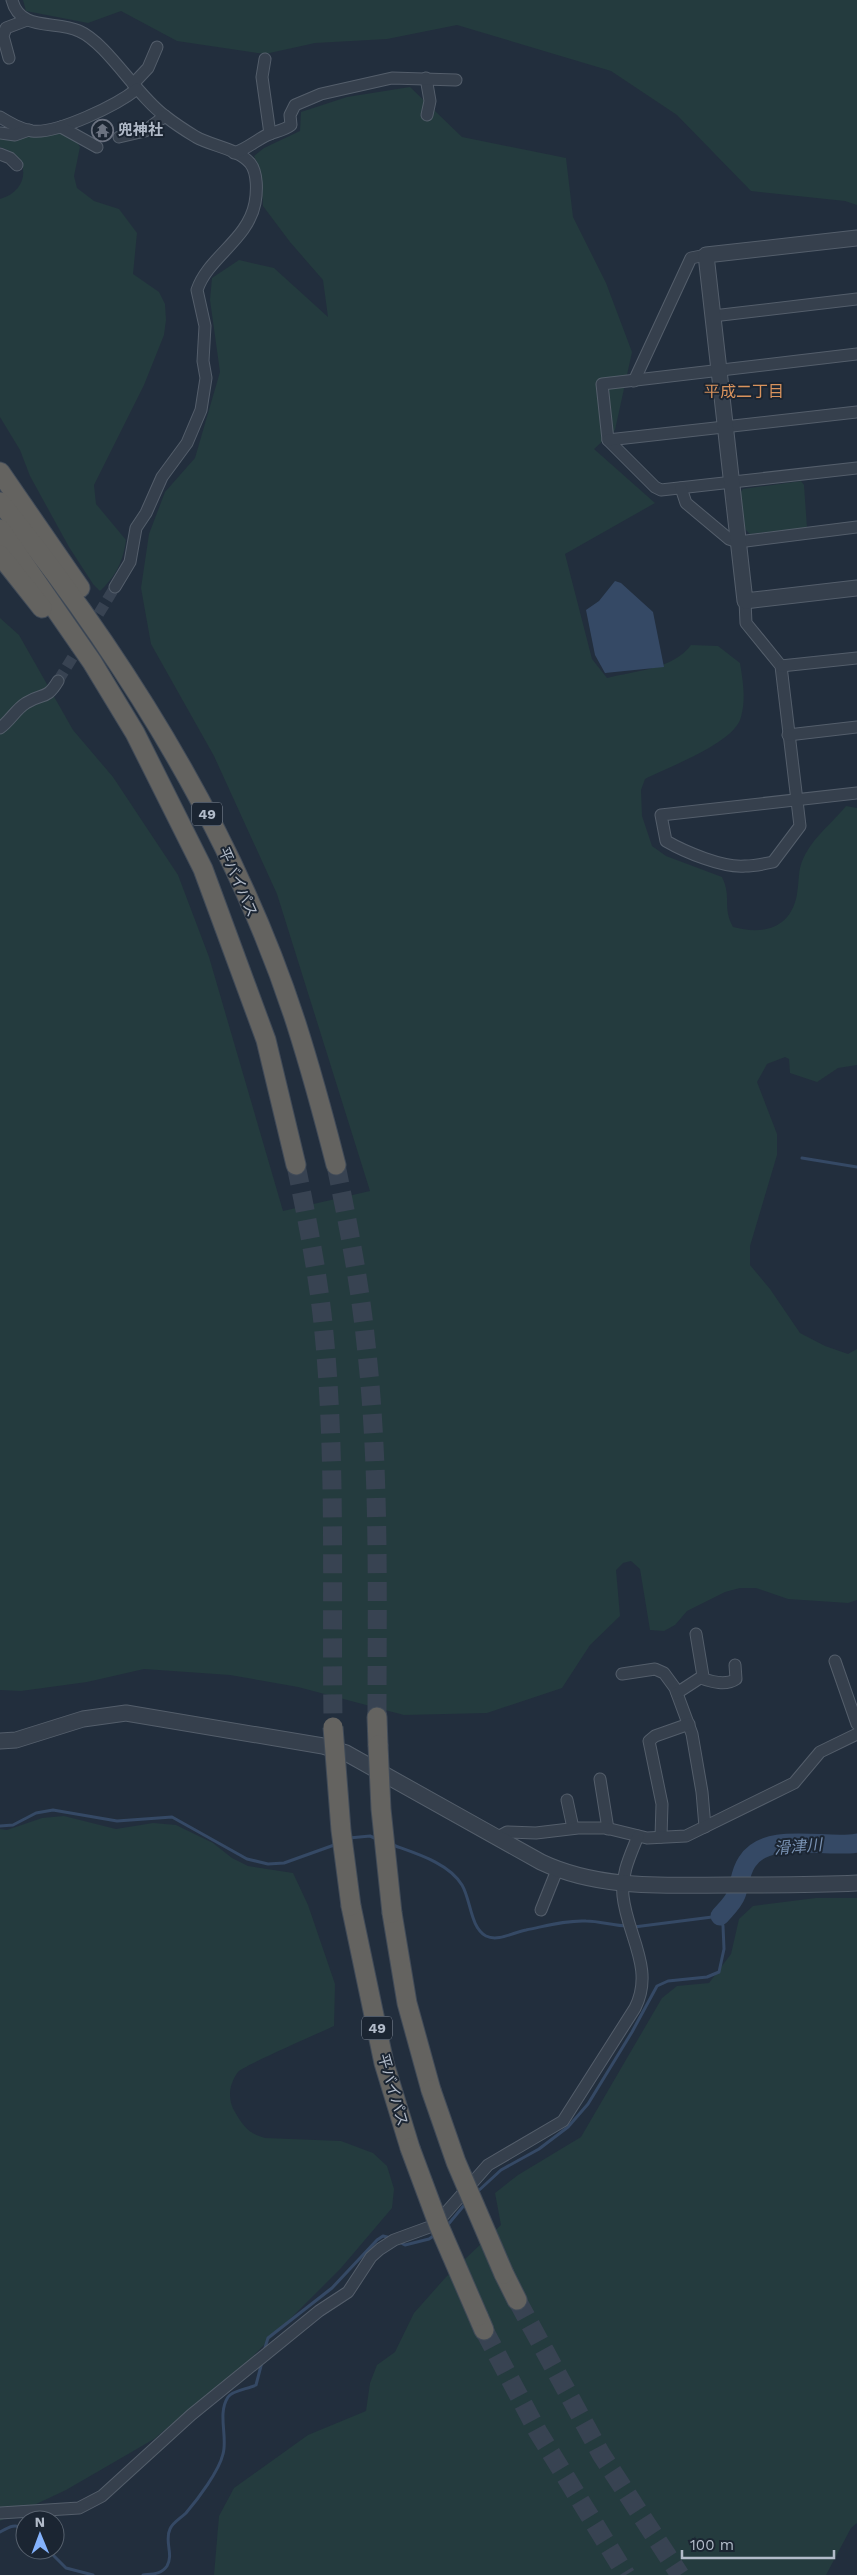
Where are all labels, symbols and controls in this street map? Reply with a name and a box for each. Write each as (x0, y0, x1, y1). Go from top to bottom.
temple icon: 兜神社 (90, 118, 114, 142)
place label: 兜神社 (118, 121, 163, 139)
district label: 平成二丁目 (704, 382, 784, 401)
road number: 49 (192, 802, 222, 826)
street label: 平バイパス (215, 844, 261, 920)
water label: 滑津川 (773, 1835, 825, 1858)
road number: 49 (362, 2016, 392, 2040)
street label: 平バイパス (374, 2052, 412, 2128)
north arrow (15, 2510, 65, 2560)
text: N (34, 2514, 45, 2530)
scale bar (682, 2528, 834, 2560)
text: 100 m (690, 2536, 734, 2554)

